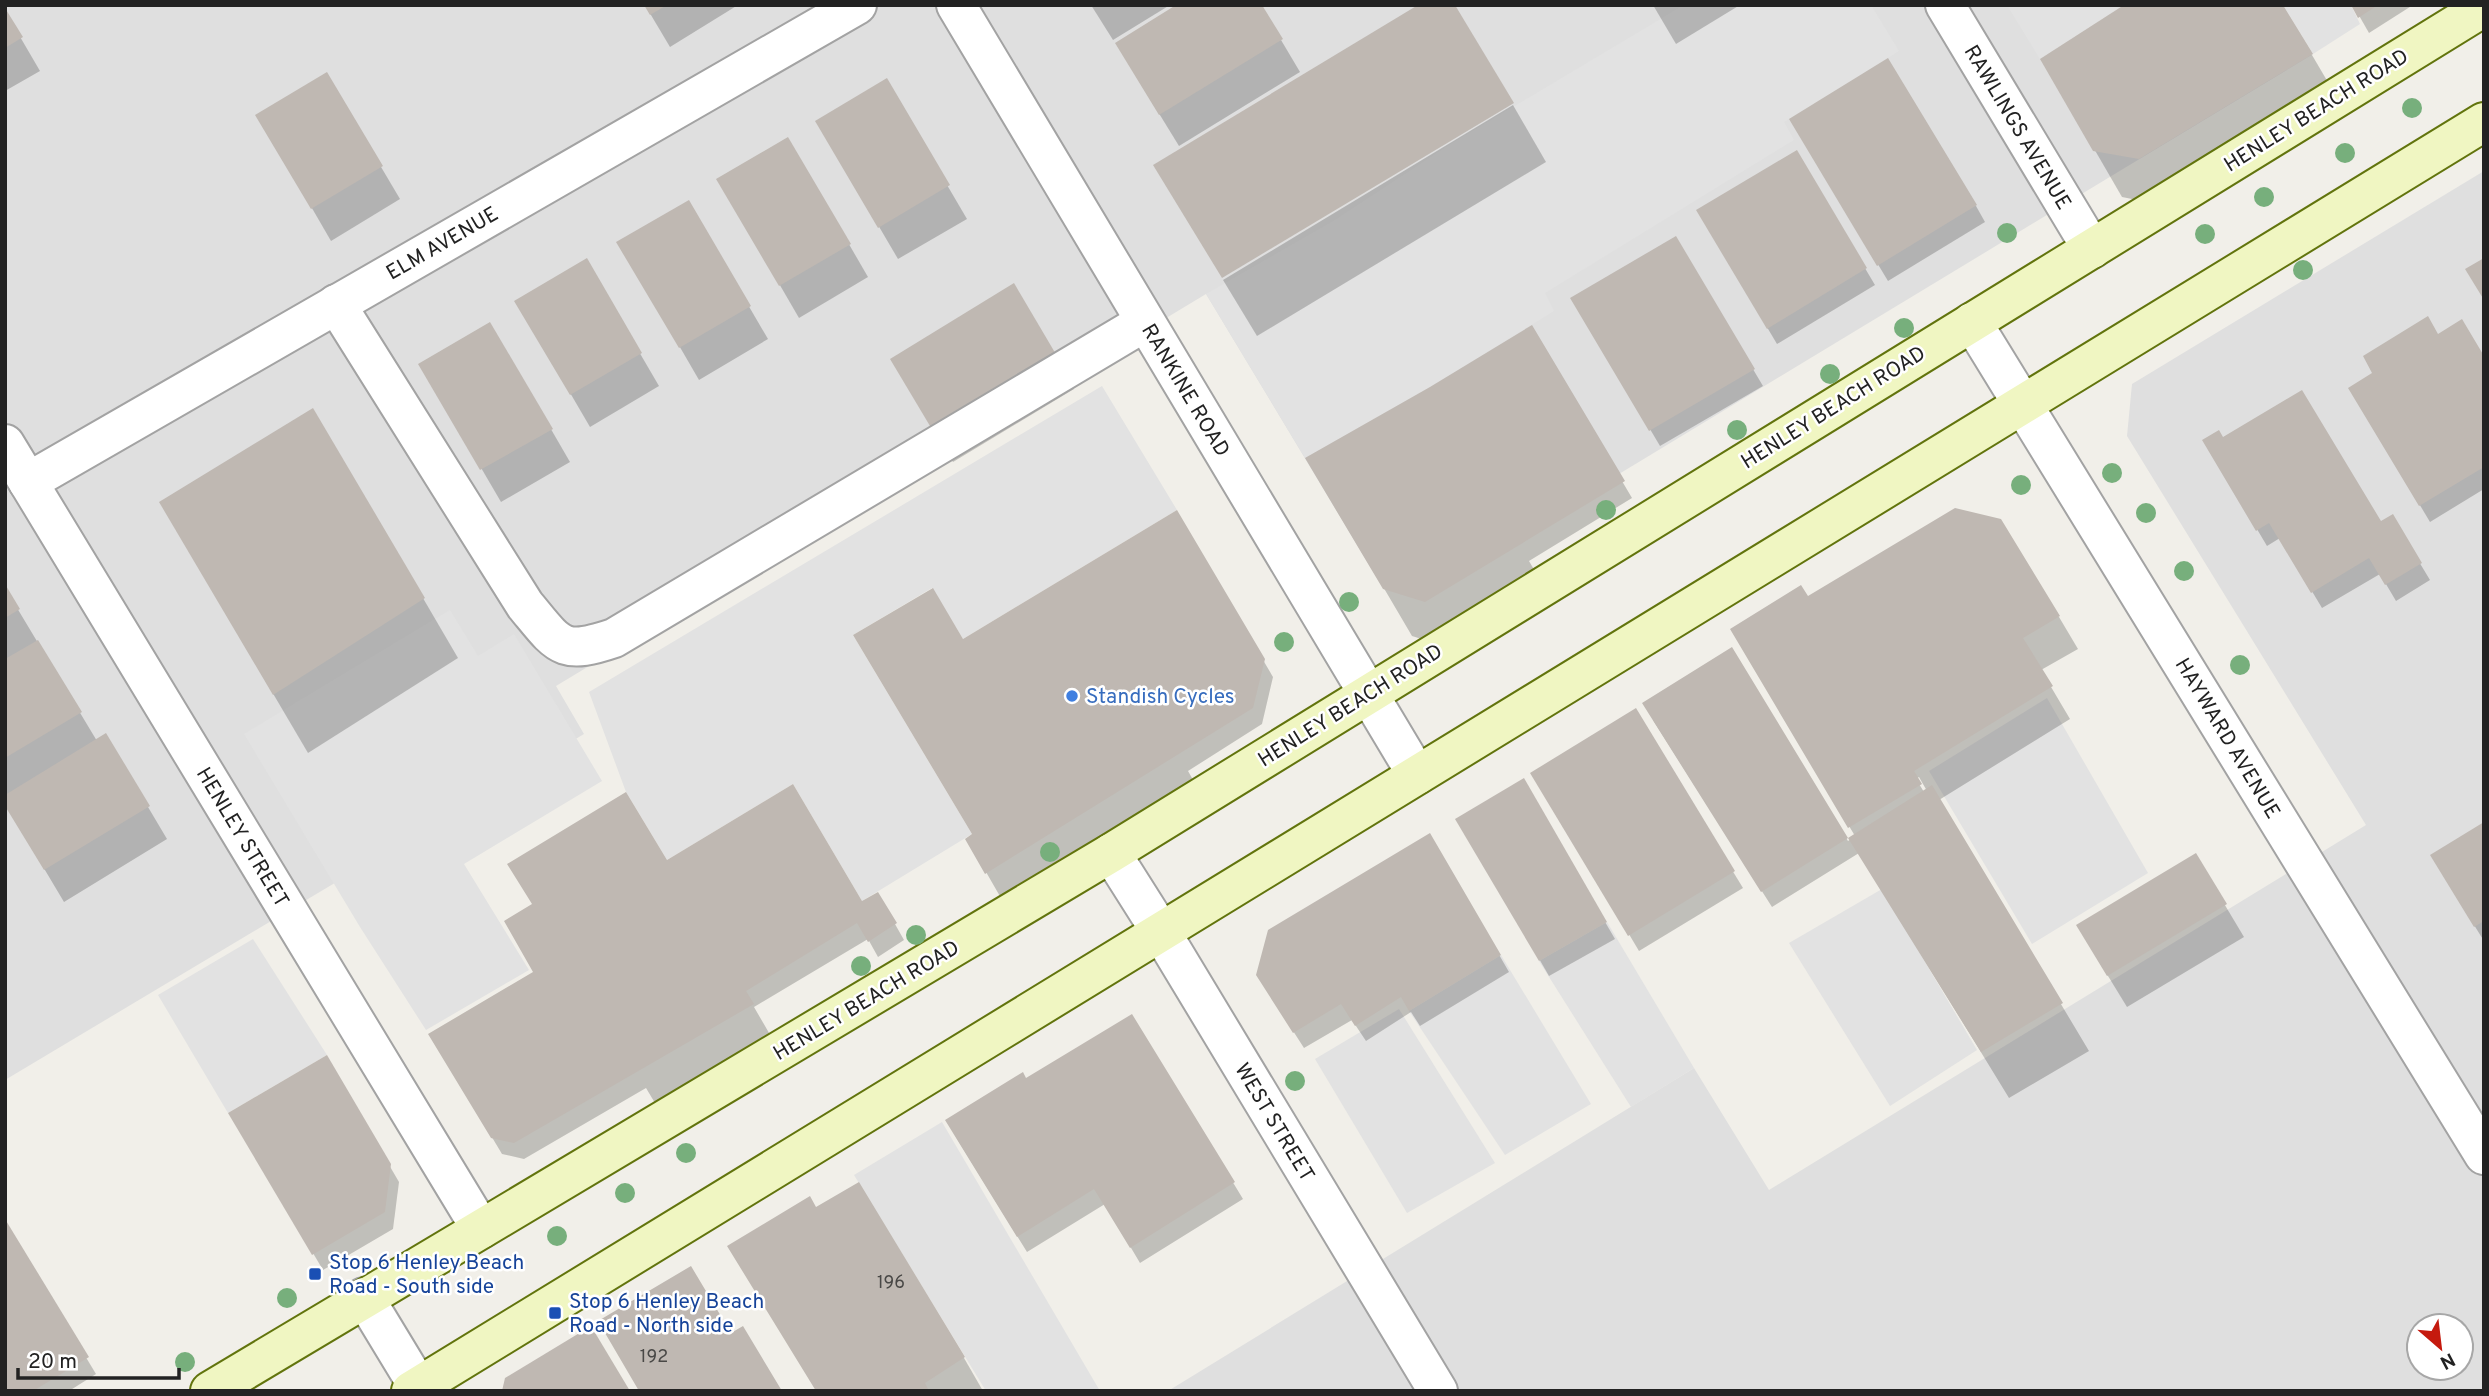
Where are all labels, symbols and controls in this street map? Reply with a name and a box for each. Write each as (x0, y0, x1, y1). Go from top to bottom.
street label: RAWLINGS AVENUE (1957, 40, 2077, 215)
street label: HENLEY BEACH ROAD (2219, 43, 2414, 179)
street label: ELM AVENUE (382, 201, 504, 287)
street label: RANKINE ROAD (1134, 319, 1235, 462)
street label: HENLEY BEACH ROAD (1736, 340, 1931, 476)
street label: HENLEY BEACH ROAD (1253, 638, 1448, 774)
street label: HAYWARD AVENUE (2168, 653, 2285, 824)
place label: Standish Cycles (1086, 684, 1235, 711)
marker: Standish Cycles (1064, 688, 1080, 704)
street label: HENLEY STREET (189, 763, 294, 913)
street label: HENLEY BEACH ROAD (769, 935, 965, 1068)
street label: WEST STREET (1228, 1058, 1320, 1187)
place label: Stop 6 Henley Beach Road - South side (329, 1250, 524, 1301)
marker: Stop 6 Henley Beach Road - South side (307, 1266, 323, 1282)
house number: 196 (877, 1272, 905, 1295)
place label: Stop 6 Henley Beach Road - North side (569, 1289, 764, 1340)
marker: Stop 6 Henley Beach Road - North side (547, 1305, 563, 1321)
north arrow (2405, 1312, 2475, 1382)
scale bar (18, 1336, 178, 1380)
house number: 192 (640, 1346, 668, 1369)
text: N (2435, 1346, 2459, 1374)
text: 20 m (28, 1349, 77, 1376)

